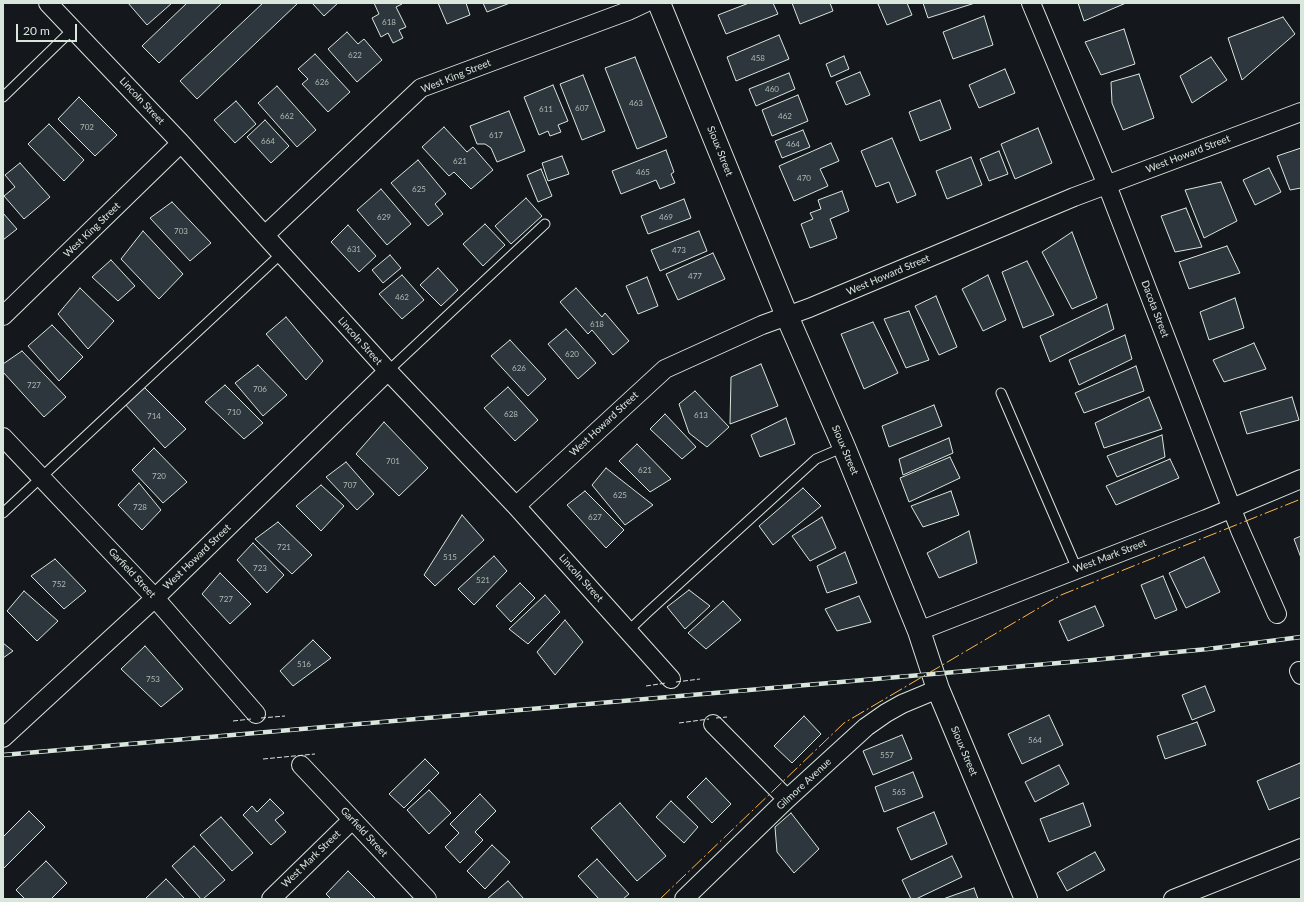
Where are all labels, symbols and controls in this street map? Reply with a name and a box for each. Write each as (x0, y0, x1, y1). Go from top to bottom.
scale bar (18, 16, 79, 42)
house number: 618 (382, 17, 396, 27)
text: 20 m (23, 23, 50, 38)
house number: 622 (348, 50, 362, 60)
house number: 458 (751, 53, 765, 63)
street label: West King Street (419, 57, 493, 95)
street label: Lincoln Street (117, 75, 167, 127)
house number: 626 (315, 77, 329, 87)
house number: 460 (765, 84, 779, 94)
house number: 463 (629, 98, 643, 108)
house number: 607 (575, 103, 589, 113)
house number: 611 (539, 104, 553, 114)
house number: 662 (280, 111, 294, 121)
house number: 462 (778, 111, 792, 121)
house number: 702 (80, 122, 94, 132)
street label: Sioux Street (705, 124, 735, 178)
house number: 617 (489, 130, 503, 140)
street label: West Howard Street (1144, 132, 1232, 176)
house number: 664 (261, 136, 275, 146)
house number: 464 (786, 139, 800, 149)
house number: 621 (453, 156, 467, 166)
house number: 465 (636, 167, 650, 177)
house number: 470 (797, 173, 811, 183)
house number: 625 (412, 184, 426, 194)
street label: West King Street (61, 200, 123, 260)
house number: 629 (377, 212, 391, 222)
house number: 469 (659, 212, 673, 222)
house number: 703 (174, 226, 188, 236)
house number: 631 (347, 244, 361, 254)
house number: 473 (672, 245, 686, 255)
street label: West Howard Street (845, 252, 931, 298)
house number: 477 (688, 271, 702, 281)
street label: Dacota Street (1139, 279, 1171, 339)
house number: 462 (395, 292, 409, 302)
street label: Lincoln Street (335, 315, 385, 367)
house number: 618 (590, 319, 604, 329)
house number: 620 (565, 349, 579, 359)
house number: 626 (512, 363, 526, 373)
house number: 727 (27, 380, 41, 390)
house number: 706 (253, 384, 267, 394)
street label: West Howard Street (567, 389, 641, 459)
house number: 710 (227, 407, 241, 417)
house number: 628 (504, 409, 518, 419)
house number: 613 (694, 410, 708, 420)
house number: 714 (147, 411, 161, 421)
street label: Sioux Street (829, 423, 861, 477)
house number: 701 (386, 456, 400, 466)
house number: 621 (638, 465, 652, 475)
house number: 720 (152, 471, 166, 481)
house number: 707 (343, 480, 357, 490)
house number: 625 (613, 490, 627, 500)
house number: 728 (133, 502, 147, 512)
house number: 627 (588, 512, 602, 522)
street label: West Howard Street (161, 522, 233, 592)
street label: West Mark Street (1072, 537, 1148, 575)
house number: 721 (277, 542, 291, 552)
street label: Garfield Street (106, 546, 158, 600)
house number: 515 (443, 552, 457, 562)
street label: Lincoln Street (556, 552, 606, 604)
house number: 723 (253, 563, 267, 573)
house number: 521 (476, 575, 490, 585)
house number: 752 (52, 579, 66, 589)
house number: 727 (219, 594, 233, 604)
house number: 516 (297, 659, 311, 669)
house number: 753 (146, 674, 160, 684)
street label: Sioux Street (948, 724, 980, 778)
house number: 564 (1028, 735, 1042, 745)
house number: 557 (880, 750, 894, 760)
street label: Gilmore Avenue (774, 756, 834, 812)
house number: 565 (892, 787, 906, 797)
street label: Garfield Street (338, 805, 390, 859)
street label: West Mark Street (279, 828, 343, 890)

